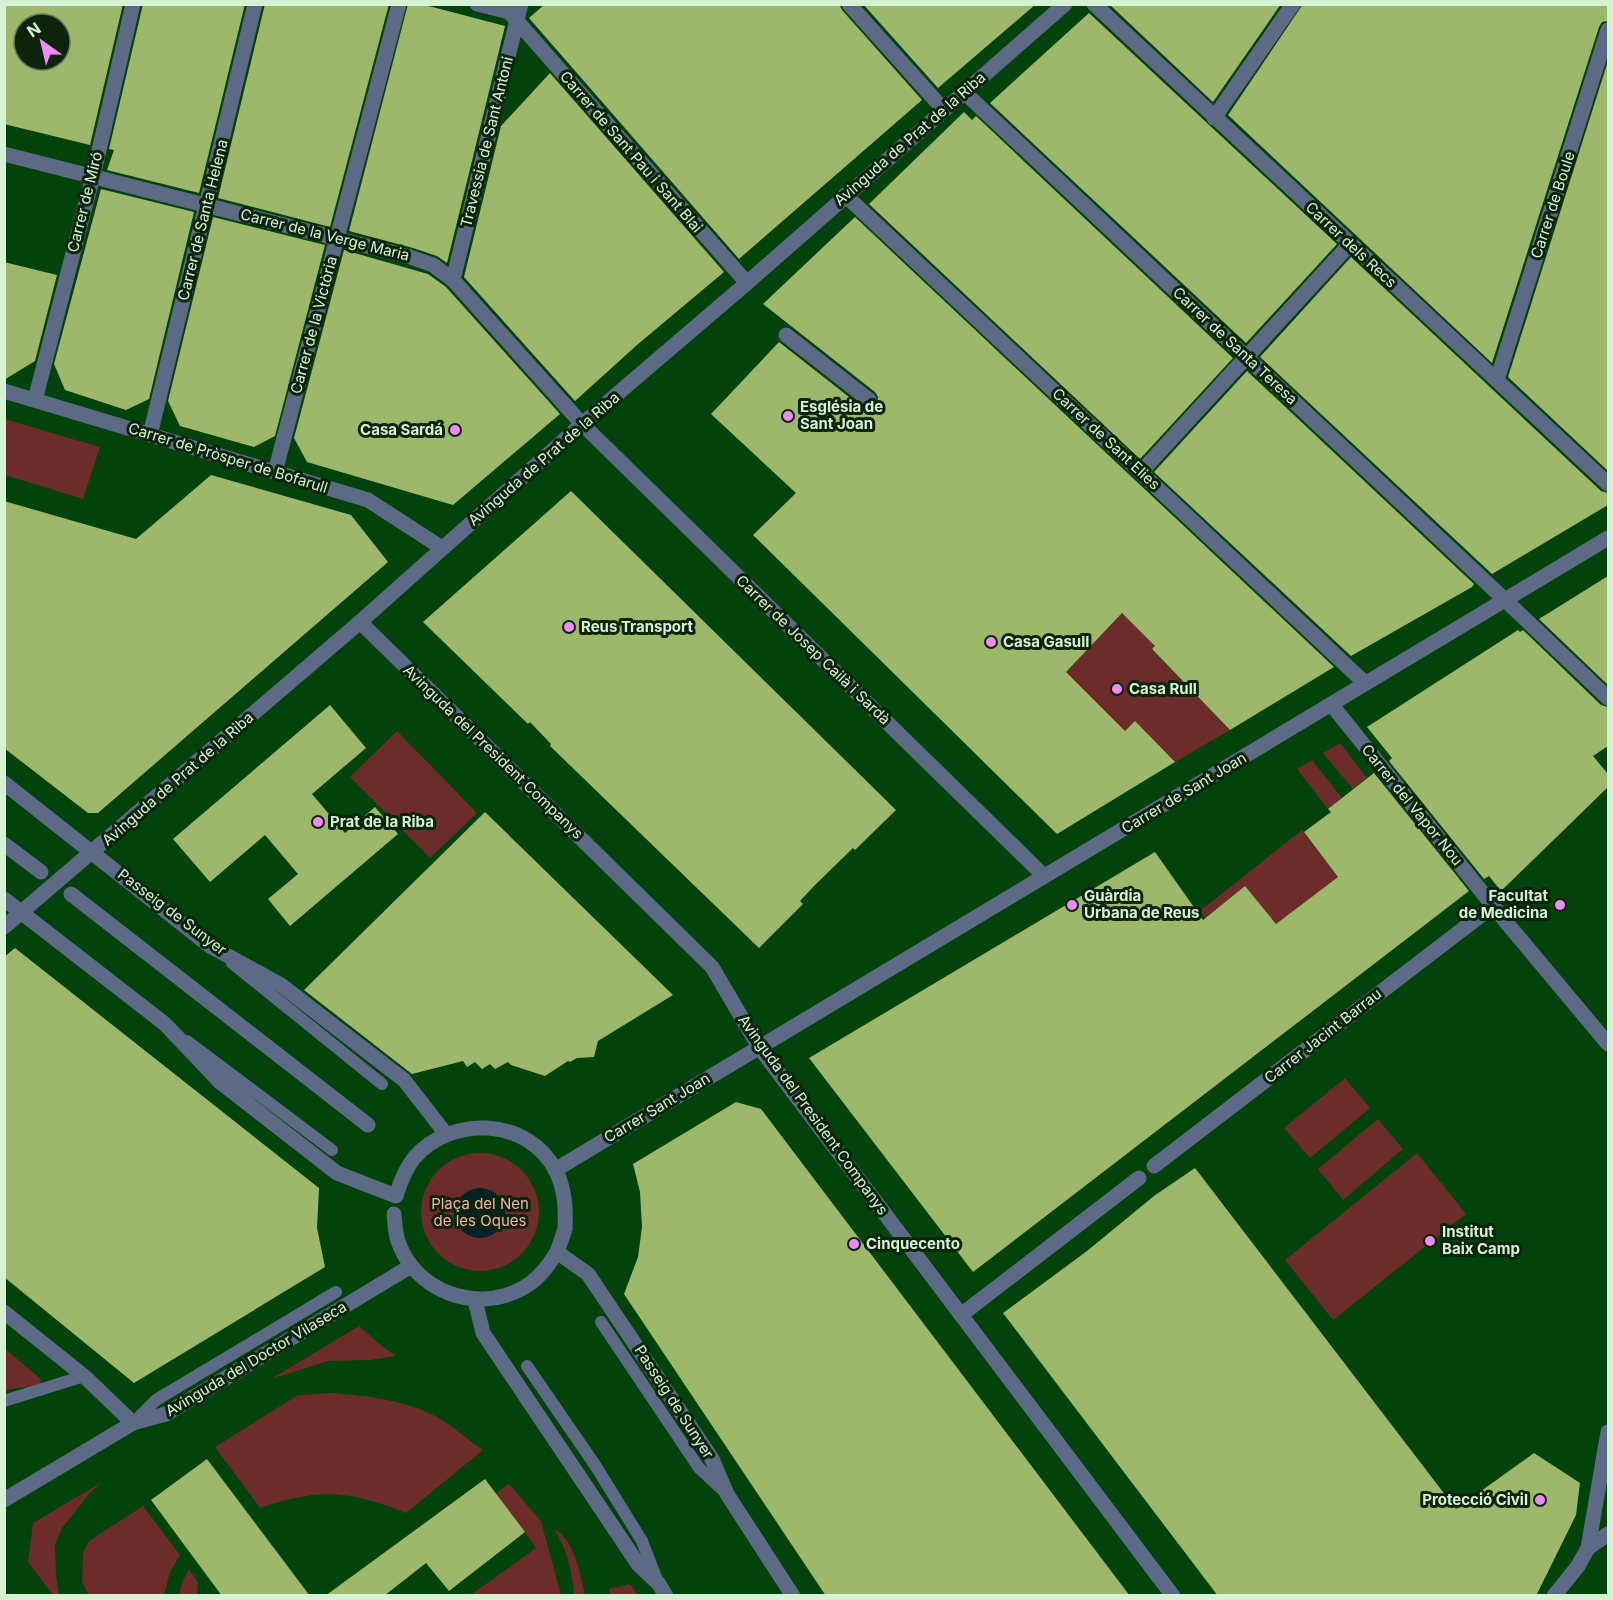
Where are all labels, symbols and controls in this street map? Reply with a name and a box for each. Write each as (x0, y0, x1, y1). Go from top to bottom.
north arrow (12, 12, 72, 72)
text: N (23, 18, 44, 41)
street label: Travessia de Sant Antoni (456, 55, 517, 229)
street label: Carrer de Sant Pau i Sant Blai (556, 67, 707, 236)
street label: Avinguda de Prat de la Riba (830, 68, 989, 210)
street label: Carrer de Santa Helena (173, 137, 232, 302)
street label: Carrer de Boule (1526, 149, 1579, 261)
street label: Carrer de Miró (63, 150, 106, 254)
street label: Carrer dels Recs (1302, 198, 1401, 292)
street label: Carrer de la Verge Maria (239, 204, 412, 265)
street label: Carrer de la Victòria (286, 254, 341, 396)
street label: Carrer de Santa Teresa (1169, 283, 1302, 408)
street label: Carrer de Sant Elies (1049, 384, 1164, 494)
street label: Avinguda de Prat de la Riba (464, 388, 623, 530)
place label: Església de Sant Joan (800, 397, 883, 433)
marker: Església de Sant Joan (781, 409, 795, 423)
street label: Carrer de Pròsper de Bofarull (126, 418, 330, 497)
place label: Casa Sardá (360, 420, 443, 439)
marker: Casa Sardá (448, 423, 462, 437)
street label: Carrer de Josep Cailà i Sardà (732, 571, 894, 728)
place label: Reus Transport (581, 617, 693, 636)
marker: Reus Transport (562, 620, 576, 634)
place label: Casa Gasull (1003, 632, 1089, 651)
marker: Casa Gasull (984, 635, 998, 649)
street label: Avinguda del President Companys (399, 660, 587, 843)
place label: Casa Rull (1129, 679, 1197, 698)
marker: Casa Rull (1110, 682, 1124, 696)
street label: Avinguda de Prat de la Riba (98, 708, 257, 850)
street label: Carrer del Vapor Nou (1358, 740, 1467, 869)
street label: Carrer de Sant Joan (1118, 748, 1250, 837)
place label: Prat de la Riba (330, 812, 434, 831)
marker: Prat de la Riba (311, 815, 325, 829)
street label: Passeig de Sunyer (114, 864, 231, 959)
place label: Guàrdia Urbana de Reus (1084, 886, 1200, 922)
place label: Facultat de Medicina (1459, 886, 1549, 922)
marker: Guàrdia Urbana de Reus (1065, 898, 1079, 912)
marker: Facultat de Medicina (1553, 898, 1567, 912)
street label: Carrer Jacint Barrau (1260, 984, 1385, 1087)
street label: Avinguda del President Companys (734, 1011, 893, 1219)
street label: Carrer Sant Joan (600, 1068, 713, 1147)
park label: Plaça del Nen de les Oques (431, 1194, 529, 1230)
place label: Institut Baix Camp (1442, 1222, 1520, 1258)
place label: Cinquecento (866, 1234, 960, 1253)
marker: Institut Baix Camp (1423, 1234, 1437, 1248)
marker: Cinquecento (847, 1237, 861, 1251)
street label: Avinguda del Doctor Vilaseca (162, 1297, 350, 1420)
street label: Passeig de Sunyer (631, 1341, 718, 1462)
place label: Protecció Civil (1422, 1490, 1528, 1509)
marker: Protecció Civil (1533, 1493, 1547, 1507)

